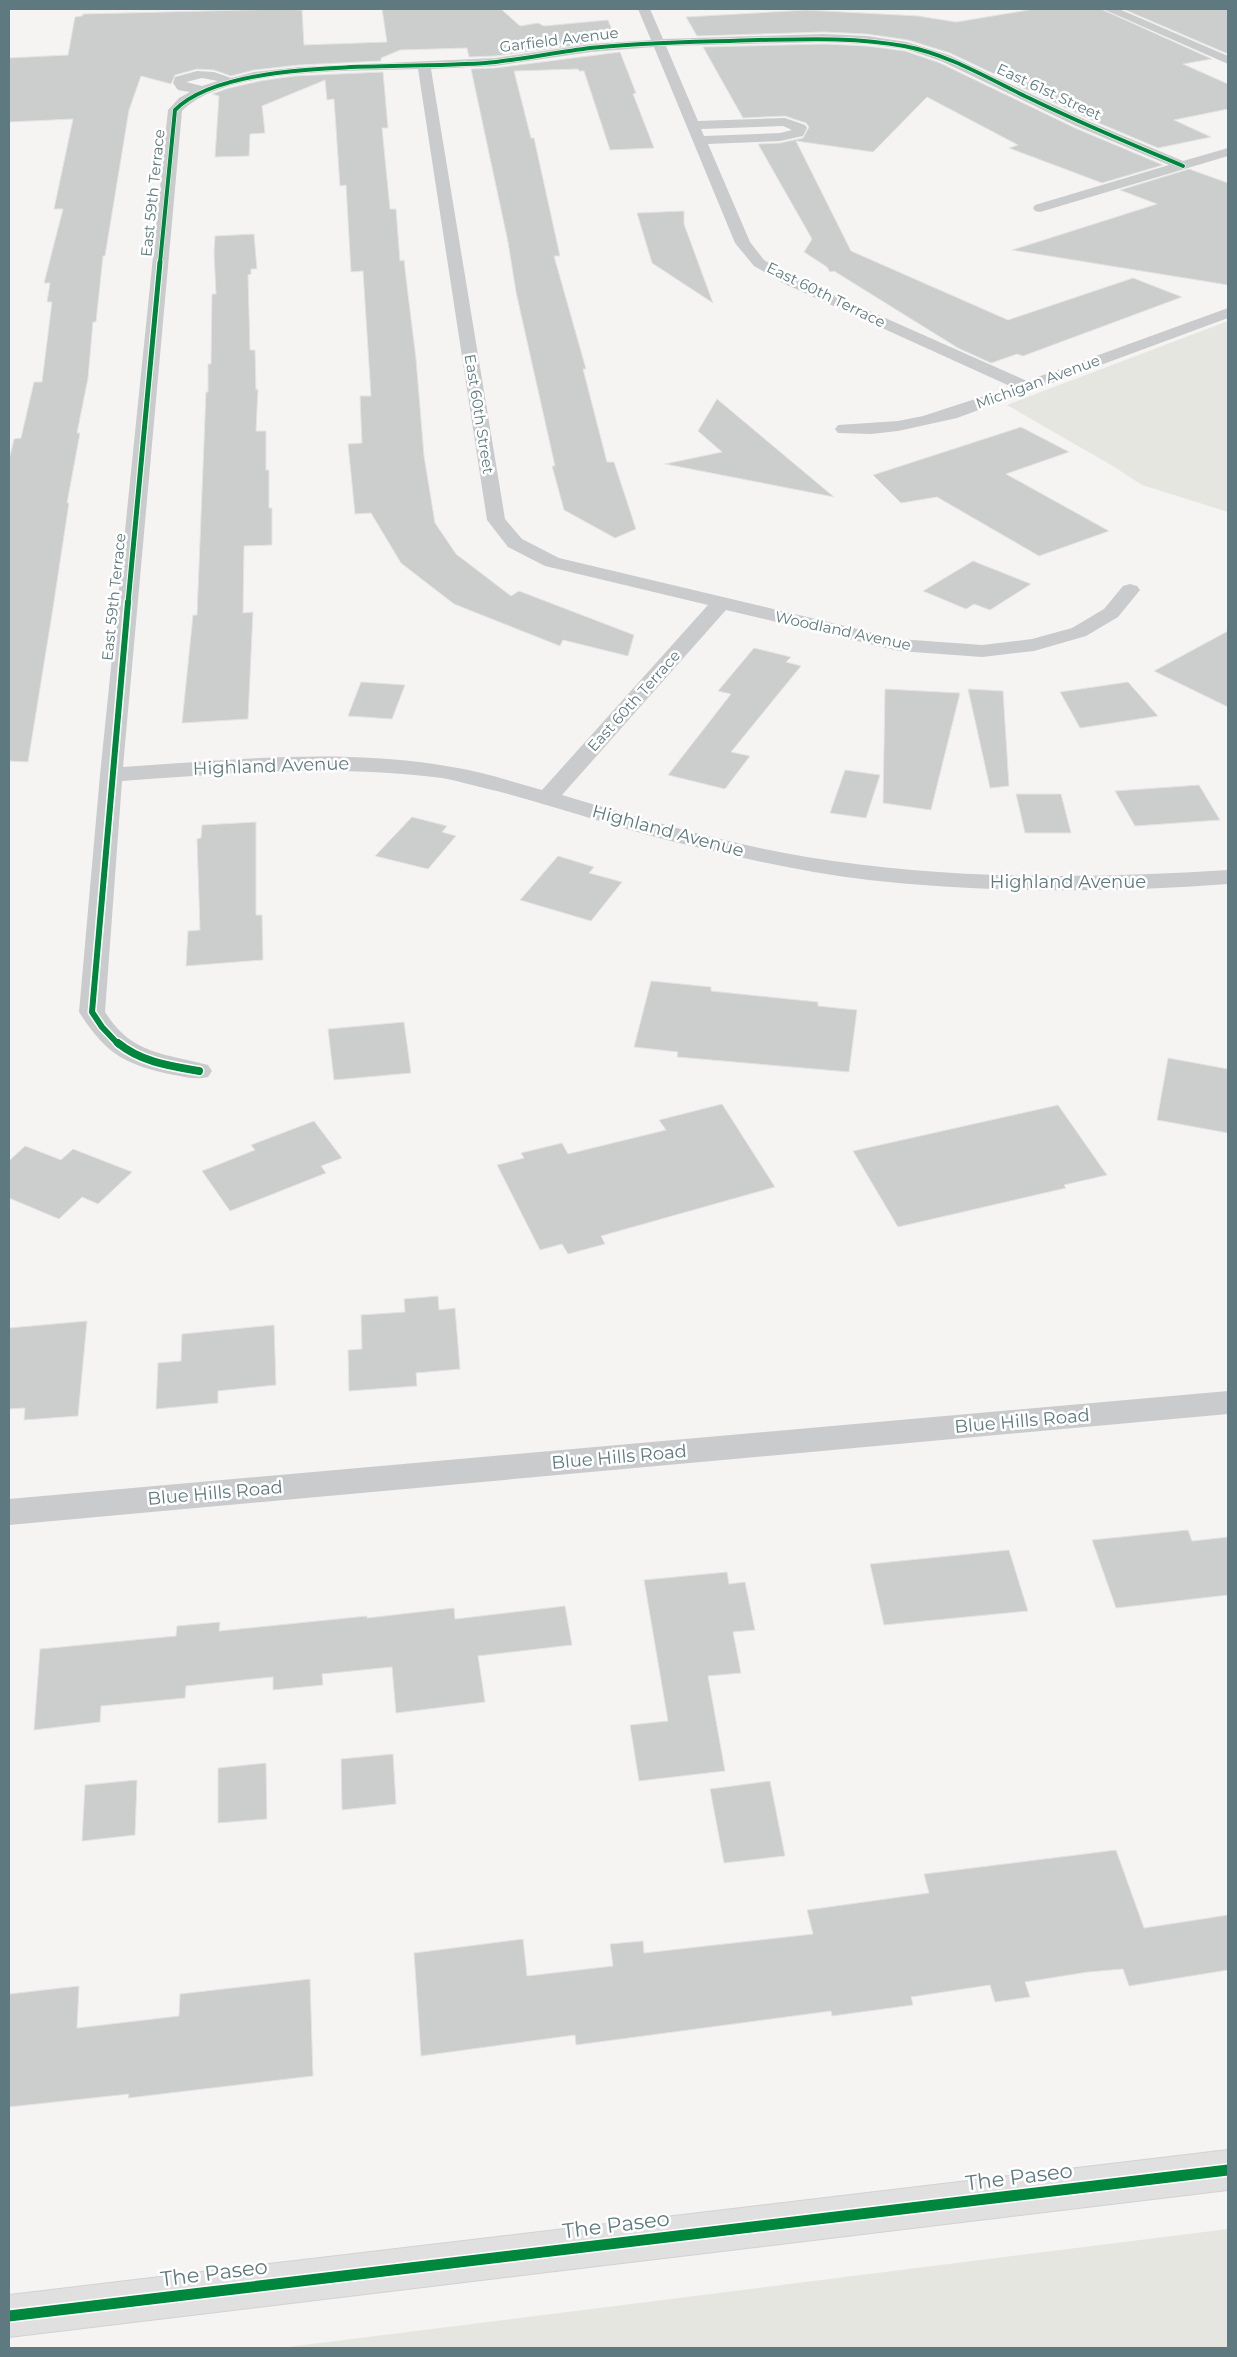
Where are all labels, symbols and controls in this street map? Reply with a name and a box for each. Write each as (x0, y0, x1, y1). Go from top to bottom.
street label: Garfield Avenue (498, 23, 619, 56)
street label: East 61st Street (994, 59, 1105, 124)
street label: East 59th Terrace (136, 128, 169, 258)
street label: East 60th Terrace (764, 258, 889, 332)
street label: Michigan Avenue (973, 350, 1102, 413)
street label: East 60th Street (461, 353, 498, 475)
street label: East 59th Terrace (97, 532, 130, 662)
street label: Woodland Avenue (773, 607, 913, 654)
street label: East 60th Terrace (583, 646, 684, 755)
street label: Highland Avenue (192, 752, 350, 780)
street label: Highland Avenue (590, 800, 747, 862)
street label: Highland Avenue (990, 871, 1146, 893)
street label: Blue Hills Road (953, 1404, 1091, 1438)
street label: Blue Hills Road (550, 1440, 688, 1474)
street label: Blue Hills Road (146, 1476, 284, 1510)
street label: The Paseo (964, 2158, 1074, 2195)
street label: The Paseo (561, 2206, 671, 2243)
street label: The Paseo (159, 2254, 269, 2291)

